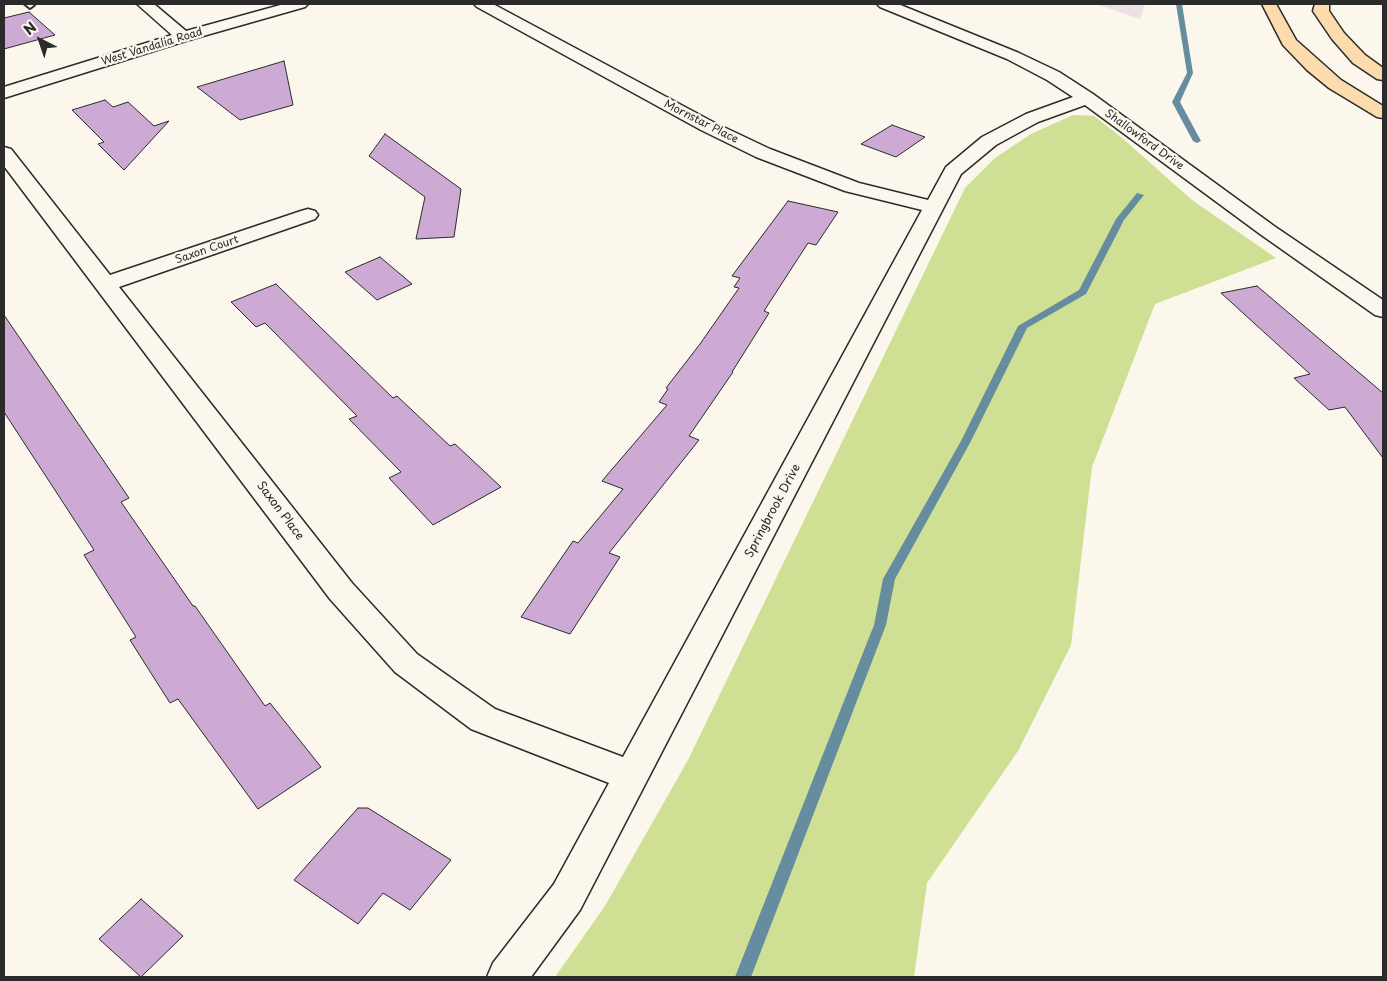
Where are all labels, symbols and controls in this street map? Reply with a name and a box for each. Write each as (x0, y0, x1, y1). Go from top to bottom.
north arrow (15, 15, 65, 65)
text: N (19, 17, 41, 40)
street label: West Vandalia Road (100, 25, 204, 69)
street label: Mornstar Place (662, 98, 740, 146)
street label: Shallowford Drive (1102, 107, 1186, 173)
street label: Saxon Court (174, 233, 240, 267)
street label: Springbrook Drive (742, 462, 804, 560)
street label: Saxon Place (253, 479, 307, 543)

